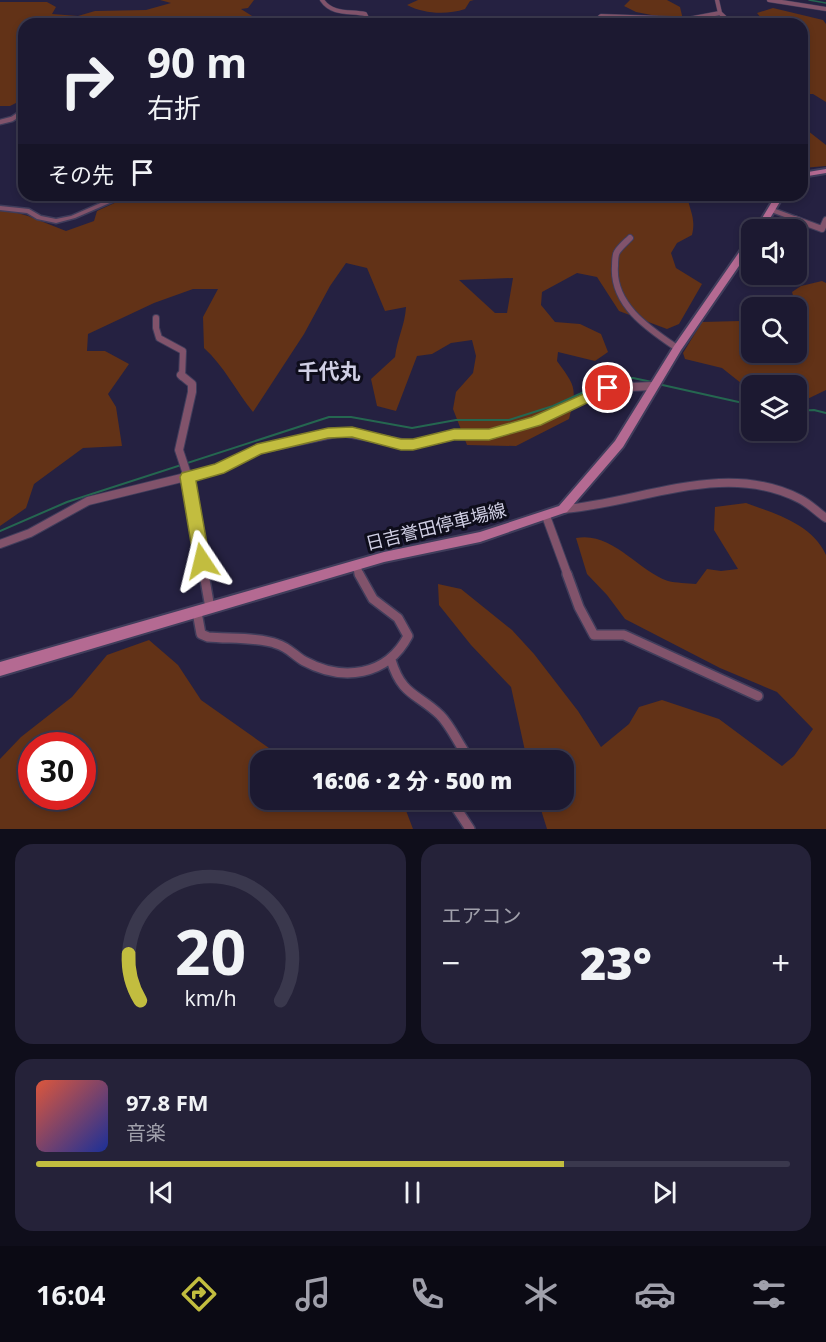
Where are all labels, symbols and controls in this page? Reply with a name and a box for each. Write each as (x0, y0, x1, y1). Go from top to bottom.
text: 90 m (147, 33, 247, 90)
icon: right (48, 42, 126, 120)
text: 右折 (147, 89, 201, 126)
icon: arrive (126, 156, 159, 189)
text: その先 (48, 159, 114, 189)
map controls (741, 219, 807, 441)
button: sound (741, 219, 807, 285)
button: search (741, 297, 807, 363)
district label: 千代丸 (298, 357, 361, 385)
pin (582, 362, 633, 413)
icon: arrive (591, 371, 624, 404)
button: layers (741, 375, 807, 441)
street label: 日吉誉田停車場線 (363, 497, 509, 555)
position arrow (170, 529, 234, 593)
speed limit sign: 30 (18, 732, 96, 810)
text: 16:06 · 2 分 · 500 m (312, 765, 512, 795)
text: エアコン (442, 902, 522, 929)
text: 20 (175, 908, 246, 993)
text: 23° (580, 932, 652, 993)
text: − (442, 940, 460, 985)
text: + (771, 940, 790, 985)
text: km/h (184, 983, 236, 1012)
text: 97.8 FM (126, 1087, 209, 1117)
text: 音楽 (126, 1119, 166, 1146)
icon: previous (145, 1176, 178, 1209)
icon: pause (396, 1176, 429, 1209)
icon: next (648, 1176, 681, 1209)
icon: directions (178, 1273, 220, 1315)
icon: music (292, 1273, 334, 1315)
icon: phone (406, 1273, 448, 1315)
icon: climate (520, 1273, 562, 1315)
icon: car (634, 1273, 676, 1315)
icon: filters (748, 1273, 790, 1315)
text: 16:04 (36, 1276, 105, 1313)

